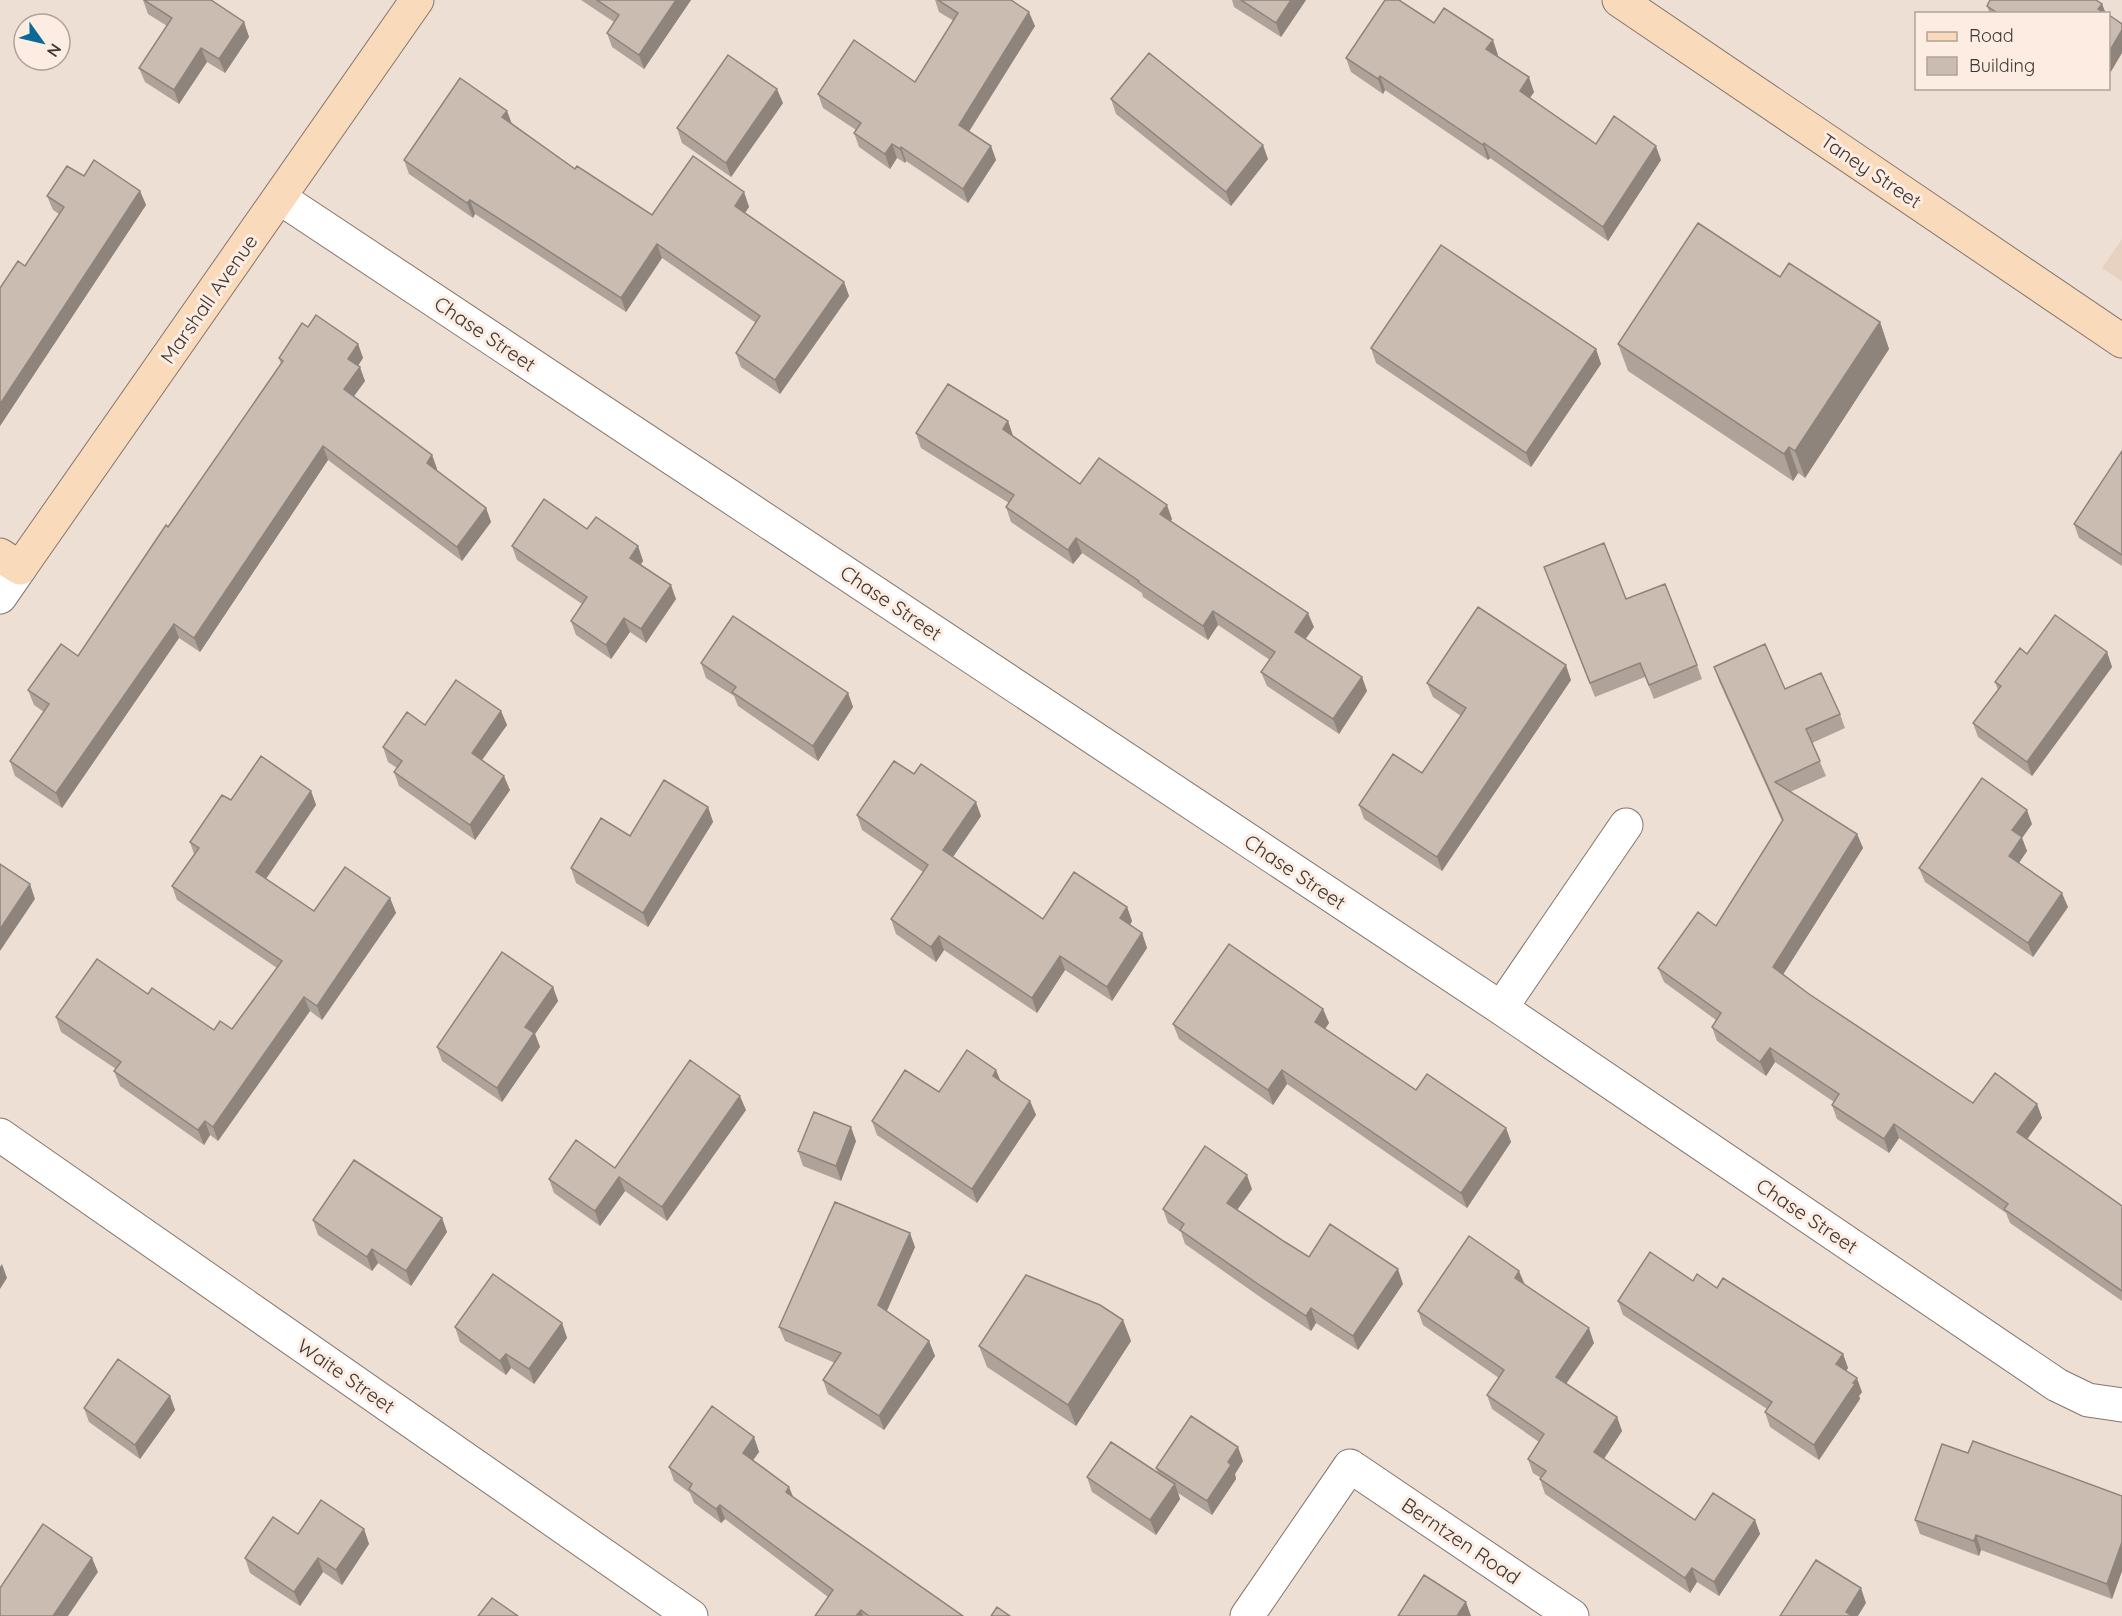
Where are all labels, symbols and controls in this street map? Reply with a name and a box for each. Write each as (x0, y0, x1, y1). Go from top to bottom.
north arrow (12, 12, 72, 72)
legend (1915, 12, 2110, 90)
text: Road (1969, 24, 2014, 47)
text: N (43, 40, 66, 61)
text: Building (1969, 54, 2035, 77)
street label: Taney Street (1816, 128, 1927, 214)
street label: Marshall Avenue (155, 229, 263, 368)
street label: Chase Street (430, 290, 541, 377)
street label: Chase Street (836, 559, 947, 646)
street label: Chase Street (1240, 828, 1351, 915)
street label: Chase Street (1752, 1172, 1863, 1259)
street label: Waite Street (293, 1333, 400, 1419)
street label: Berntzen Road (1397, 1492, 1525, 1589)

